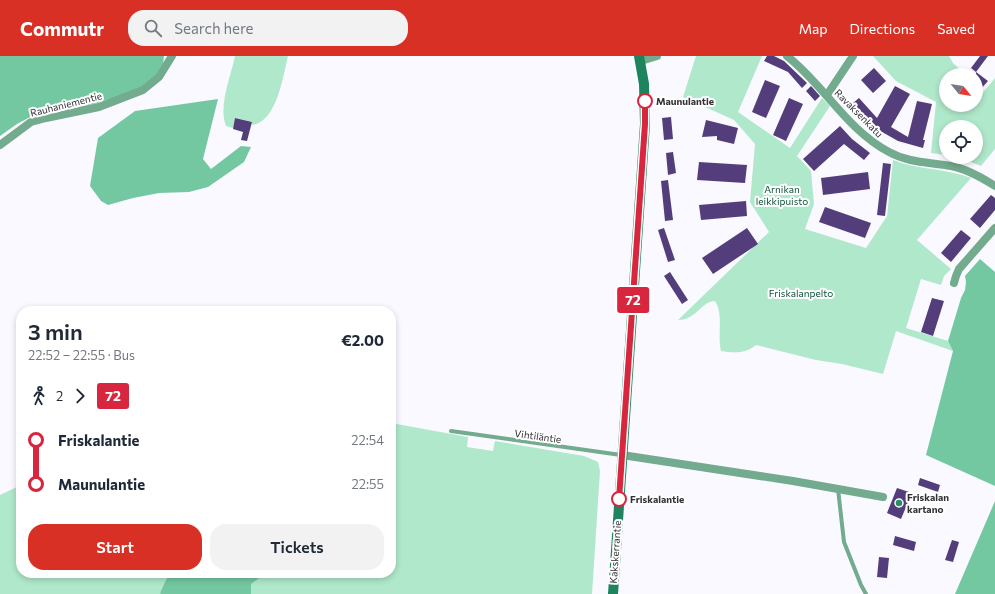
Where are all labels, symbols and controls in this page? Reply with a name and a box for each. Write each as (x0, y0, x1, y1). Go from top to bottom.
search box (128, 10, 408, 46)
text: Commutr (20, 17, 104, 40)
icon: search (142, 17, 164, 39)
text: Search here (174, 19, 254, 37)
text: Map (799, 20, 828, 37)
text: Directions (850, 20, 915, 37)
text: Saved (937, 20, 975, 37)
north arrow (939, 68, 983, 112)
map controls (939, 68, 983, 164)
street label: Ravaksenkatu (832, 86, 886, 140)
street label: Rauhaniementie (29, 89, 103, 119)
marker: Maunulantie (637, 93, 653, 109)
place label: Maunulantie (656, 95, 714, 107)
button: locate (939, 120, 983, 164)
park label: Arnikan leikkipuisto (756, 183, 808, 207)
line badge: 72 (615, 287, 651, 313)
park label: Friskalanpelto (769, 287, 833, 299)
text: 72 (625, 291, 641, 308)
text: 3 min (28, 318, 83, 345)
text: €2.00 (341, 331, 384, 349)
text: 22:52 – 22:55 · Bus (28, 347, 135, 363)
icon: walk (28, 385, 50, 407)
icon: forward (69, 385, 91, 407)
text: 72 (105, 387, 121, 404)
text: 2 (56, 388, 63, 404)
street label: Vihtiläntie (514, 427, 562, 445)
text: Friskalantie (58, 431, 140, 449)
text: 22:54 (351, 432, 384, 448)
text: Maunulantie (58, 475, 145, 493)
text: 22:55 (352, 476, 384, 492)
marker: Friskalantie (611, 491, 627, 507)
place label: Friskalan kartano (907, 491, 949, 515)
place label: Friskalantie (630, 493, 684, 505)
marker: Friskalan kartano (894, 498, 904, 508)
street label: Kakskerrantie (607, 520, 623, 584)
button: Start (28, 524, 202, 570)
button: Tickets (210, 524, 384, 570)

